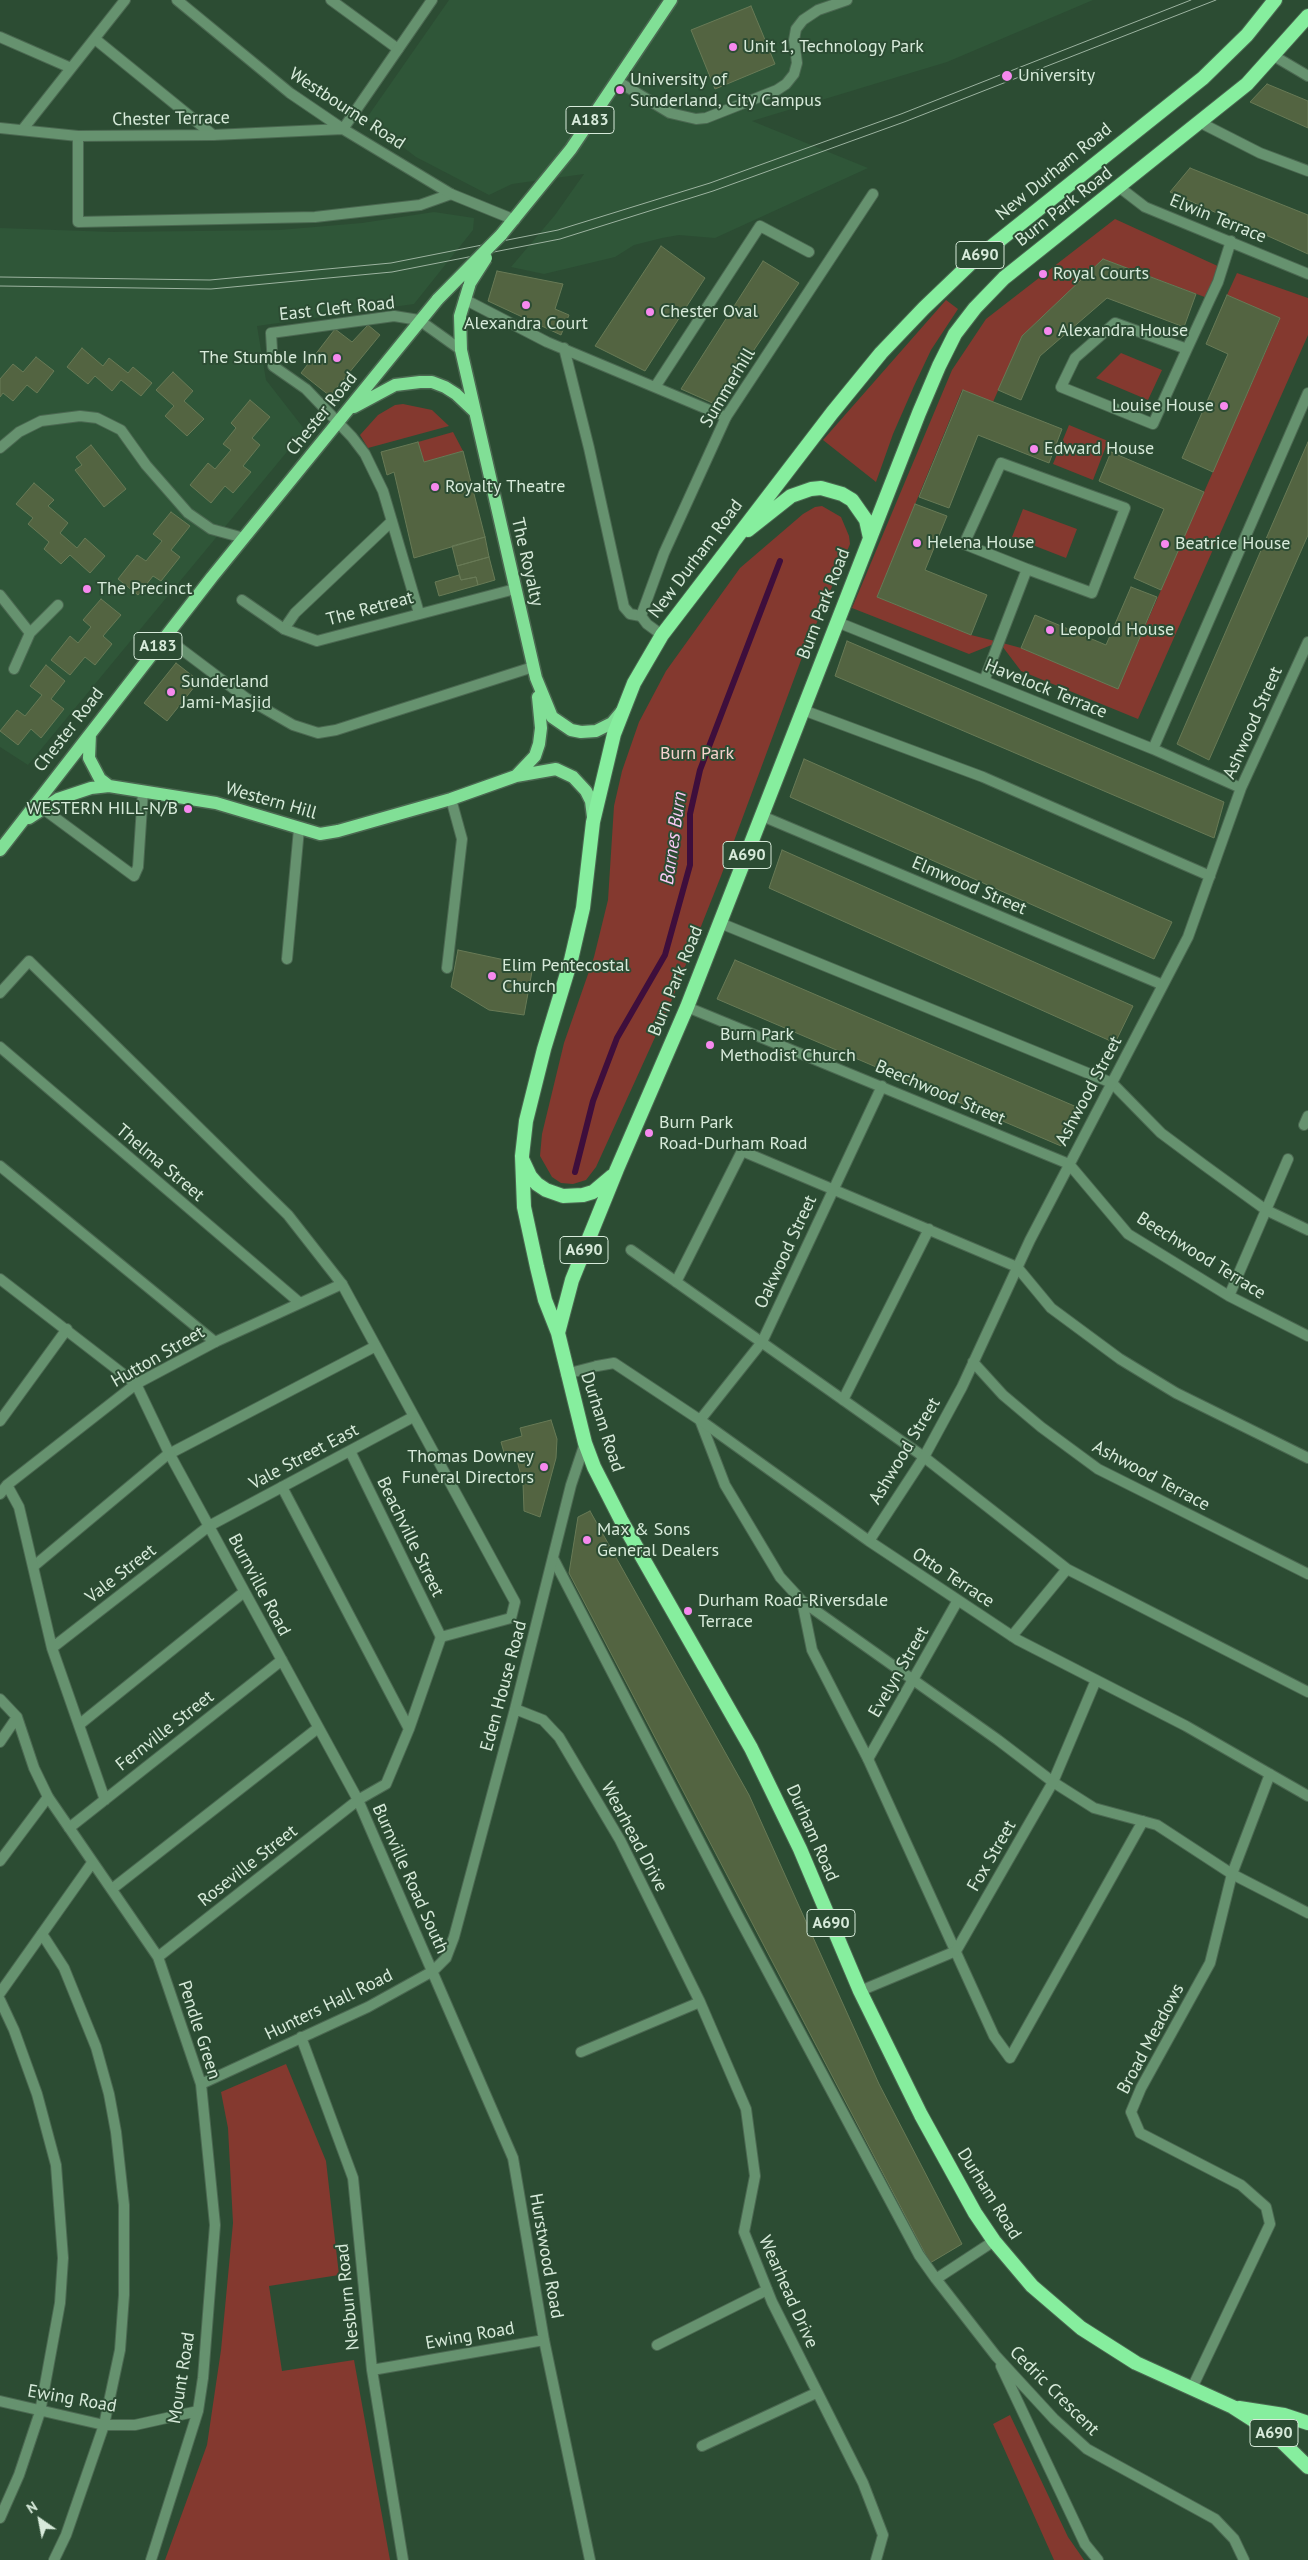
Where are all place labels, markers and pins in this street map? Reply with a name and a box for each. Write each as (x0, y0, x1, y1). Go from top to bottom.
place label: Unit 1, Technology Park (743, 36, 924, 58)
marker: Unit 1, Technology Park (727, 41, 739, 53)
place label: University (1018, 65, 1095, 87)
place label: University of Sunderland, City Campus (630, 69, 822, 112)
marker: University (1000, 69, 1014, 83)
marker: University of Sunderland, City Campus (614, 84, 626, 96)
place label: Royal Courts (1053, 263, 1149, 285)
marker: Royal Courts (1037, 268, 1049, 280)
marker: Alexandra Court (520, 299, 532, 311)
place label: Chester Oval (660, 301, 758, 323)
marker: Chester Oval (644, 306, 656, 318)
place label: Alexandra Court (464, 313, 588, 335)
place label: Alexandra House (1058, 320, 1188, 342)
marker: Alexandra House (1042, 325, 1054, 337)
place label: The Stumble Inn (199, 347, 327, 369)
marker: The Stumble Inn (331, 352, 343, 364)
place label: Louise House (1112, 395, 1214, 417)
marker: Louise House (1218, 400, 1230, 412)
place label: Edward House (1044, 438, 1154, 460)
marker: Edward House (1028, 443, 1040, 455)
place label: Royalty Theatre (445, 476, 565, 498)
marker: Royalty Theatre (429, 481, 441, 493)
place label: Helena House (927, 532, 1034, 554)
place label: Beatrice House (1175, 533, 1290, 555)
marker: Helena House (911, 537, 923, 549)
marker: Beatrice House (1159, 538, 1171, 550)
place label: The Precinct (97, 578, 192, 600)
marker: The Precinct (81, 583, 93, 595)
place label: Leopold House (1060, 619, 1174, 641)
marker: Leopold House (1044, 624, 1056, 636)
place label: Sunderland Jami-Masjid (181, 671, 271, 714)
marker: Sunderland Jami-Masjid (165, 686, 177, 698)
place label: WESTERN HILL-N/B (27, 798, 178, 820)
marker: WESTERN HILL-N/B (182, 803, 194, 815)
place label: Elim Pentecostal Church (502, 955, 630, 998)
marker: Elim Pentecostal Church (486, 970, 498, 982)
place label: Burn Park Methodist Church (720, 1024, 856, 1066)
marker: Burn Park Methodist Church (704, 1039, 716, 1051)
place label: Burn Park Road-Durham Road (659, 1112, 807, 1154)
marker: Burn Park Road-Durham Road (643, 1127, 655, 1139)
place label: Thomas Downey Funeral Directors (402, 1446, 534, 1488)
marker: Thomas Downey Funeral Directors (538, 1461, 550, 1473)
place label: Max & Sons General Dealers (597, 1519, 719, 1562)
marker: Max & Sons General Dealers (581, 1534, 593, 1546)
place label: Durham Road-Riversdale Terrace (698, 1590, 888, 1632)
marker: Durham Road-Riversdale Terrace (682, 1605, 694, 1617)

